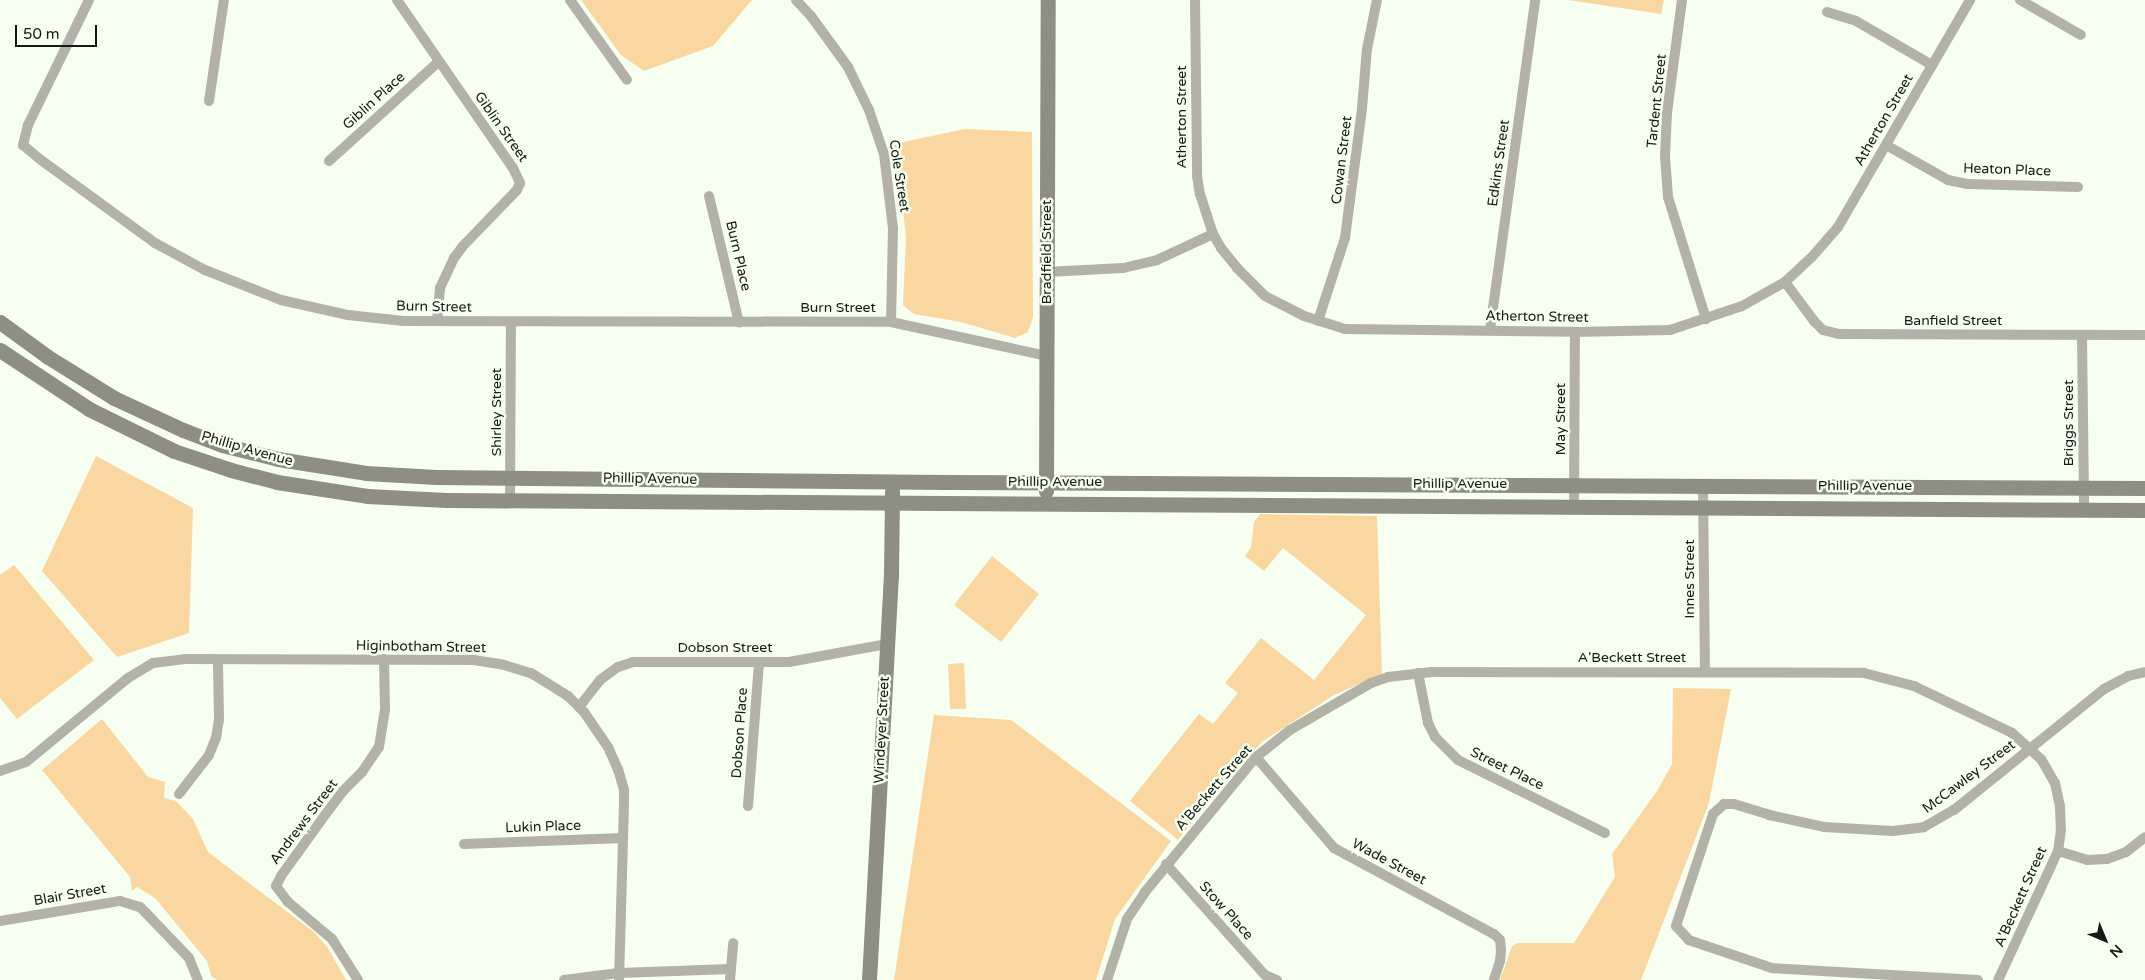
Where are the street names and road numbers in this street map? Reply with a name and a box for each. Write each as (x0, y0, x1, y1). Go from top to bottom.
street label: Tardent Street (1644, 53, 1670, 149)
street label: Atherton Street (1174, 65, 1190, 169)
street label: Giblin Place (339, 69, 409, 133)
street label: Atherton Street (1851, 71, 1917, 169)
street label: Giblin Street (471, 89, 531, 165)
street label: Cowan Street (1328, 115, 1356, 205)
street label: Edkins Street (1485, 118, 1513, 208)
street label: Cole Street (885, 139, 913, 213)
street label: Heaton Place (1963, 160, 2051, 180)
street label: Bradfield Street (1039, 200, 1055, 304)
street label: Burn Place (722, 219, 754, 293)
street label: Burn Street (396, 298, 472, 316)
street label: Burn Street (800, 300, 876, 316)
street label: Atherton Street (1485, 308, 1589, 326)
street label: Banfield Street (1904, 313, 2002, 329)
street label: Shirley Street (489, 368, 505, 456)
street label: Briggs Street (2061, 380, 2077, 466)
street label: May Street (1553, 383, 1569, 455)
street label: Phillip Avenue (199, 428, 295, 470)
street label: Phillip Avenue (603, 470, 697, 488)
street label: Phillip Avenue (1008, 474, 1102, 490)
street label: Phillip Avenue (1413, 476, 1507, 492)
street label: Phillip Avenue (1818, 478, 1912, 494)
street label: Innes Street (1682, 539, 1698, 619)
street label: Higinbotham Street (356, 637, 486, 657)
street label: Dobson Street (677, 640, 773, 656)
street label: A'Beckett Street (1578, 650, 1686, 666)
street label: Windeyer Street (871, 676, 893, 784)
street label: Dobson Place (728, 687, 752, 779)
street label: McCawley Street (1919, 737, 2019, 817)
street label: A'Beckett Street (1172, 742, 1256, 834)
street label: Street Place (1468, 744, 1546, 794)
street label: Andrews Street (267, 776, 341, 868)
street label: Lukin Place (505, 817, 581, 837)
street label: Wade Street (1349, 835, 1429, 889)
street label: A'Beckett Street (1991, 844, 2051, 950)
street label: Stow Place (1195, 878, 1257, 944)
street label: Blair Street (32, 880, 108, 910)

